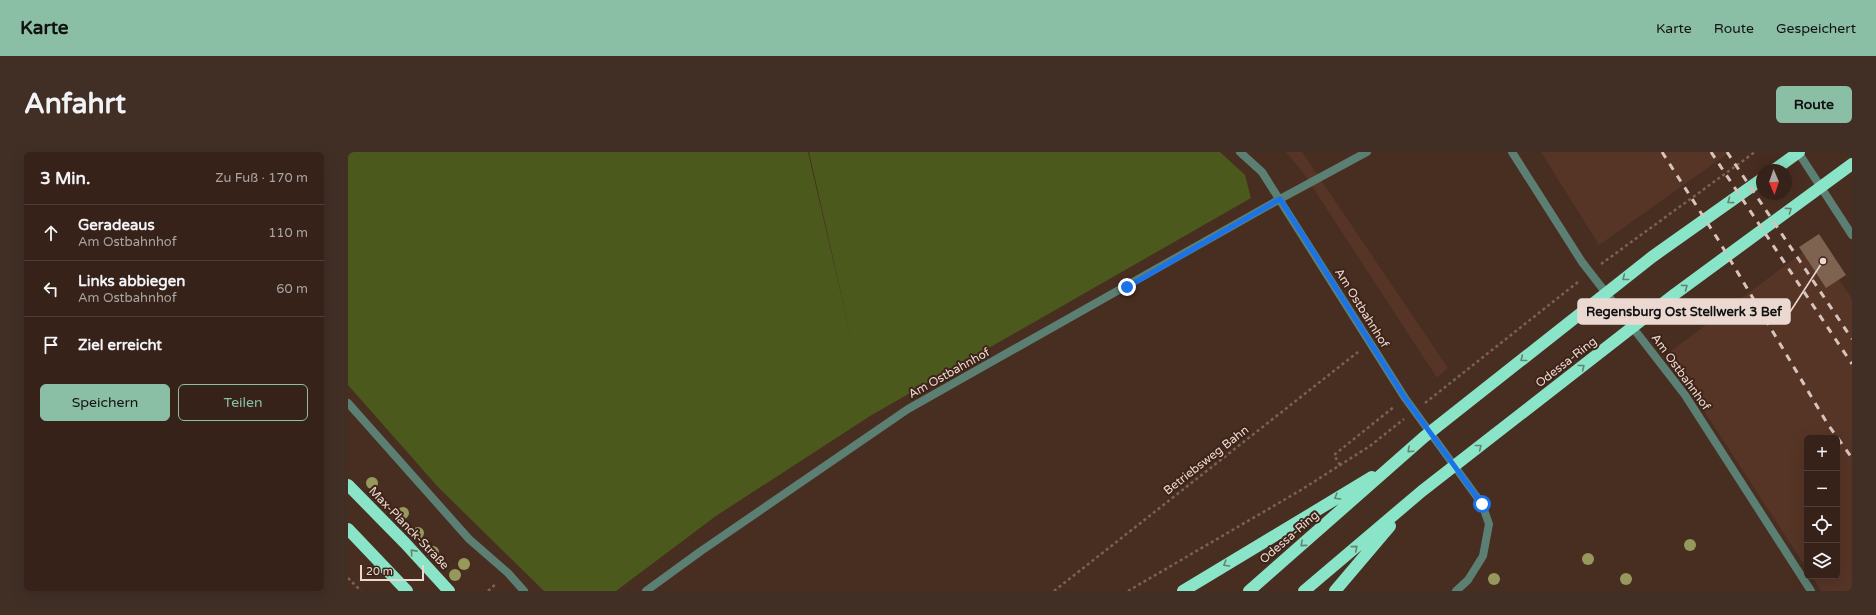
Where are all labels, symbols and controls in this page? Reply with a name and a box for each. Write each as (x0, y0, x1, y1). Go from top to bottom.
text: Karte (20, 17, 69, 39)
text: Karte (1656, 20, 1692, 37)
text: Route (1714, 20, 1754, 37)
text: Gespeichert (1776, 20, 1856, 37)
button: Route (1776, 86, 1852, 123)
text: Anfahrt (24, 87, 126, 121)
north arrow (1756, 164, 1792, 200)
text: 3 Min. (40, 168, 90, 189)
text: Zu Fuß · 170 m (215, 170, 308, 186)
one-way arrow (1728, 196, 1735, 203)
one-way arrow (1785, 208, 1792, 215)
text: Geradeaus (78, 216, 155, 234)
icon: ahead (40, 222, 62, 244)
text: 110 m (268, 225, 308, 241)
text: Am Ostbahnhof (78, 234, 177, 250)
street label: Am Ostbahnhof (1332, 266, 1392, 351)
text: Links abbiegen (78, 272, 185, 290)
one-way arrow (1623, 274, 1630, 281)
icon: left (40, 278, 62, 300)
route end (1118, 278, 1136, 296)
text: 60 m (276, 281, 308, 297)
one-way arrow (1680, 285, 1687, 292)
text: Am Ostbahnhof (78, 290, 177, 306)
callout: Regensburg Ost Stellwerk 3 Bef (1578, 299, 1790, 324)
text: Regensburg Ost Stellwerk 3 Bef (1586, 304, 1783, 320)
street label: Am Ostbahnhof (1649, 331, 1714, 413)
icon: arrive (40, 334, 62, 356)
street label: Odessa-Ring (1533, 334, 1599, 390)
text: Ziel erreicht (78, 336, 162, 354)
street label: Am Ostbahnhof (906, 345, 993, 401)
one-way arrow (1521, 354, 1528, 361)
one-way arrow (1577, 364, 1584, 371)
button: Speichern (40, 384, 170, 421)
button: Teilen (178, 384, 308, 421)
street label: Betriebsweg Bahn (1161, 423, 1251, 497)
map controls (1804, 435, 1840, 579)
button: + (1804, 435, 1840, 471)
one-way arrow (1475, 444, 1482, 451)
one-way arrow (1407, 445, 1415, 452)
button: − (1804, 471, 1840, 507)
street label: Max-Planck-Straße (366, 484, 452, 572)
one-way arrow (1334, 492, 1341, 499)
route start (1473, 495, 1491, 513)
button: locate (1804, 507, 1840, 543)
street label: Odessa-Ring (1257, 508, 1321, 566)
one-way arrow (1300, 539, 1308, 547)
button: layers (1804, 543, 1840, 579)
one-way arrow (1350, 545, 1358, 552)
one-way arrow (411, 549, 418, 557)
one-way arrow (1223, 559, 1230, 566)
scale bar (360, 563, 424, 582)
text: 20 m (366, 565, 393, 578)

